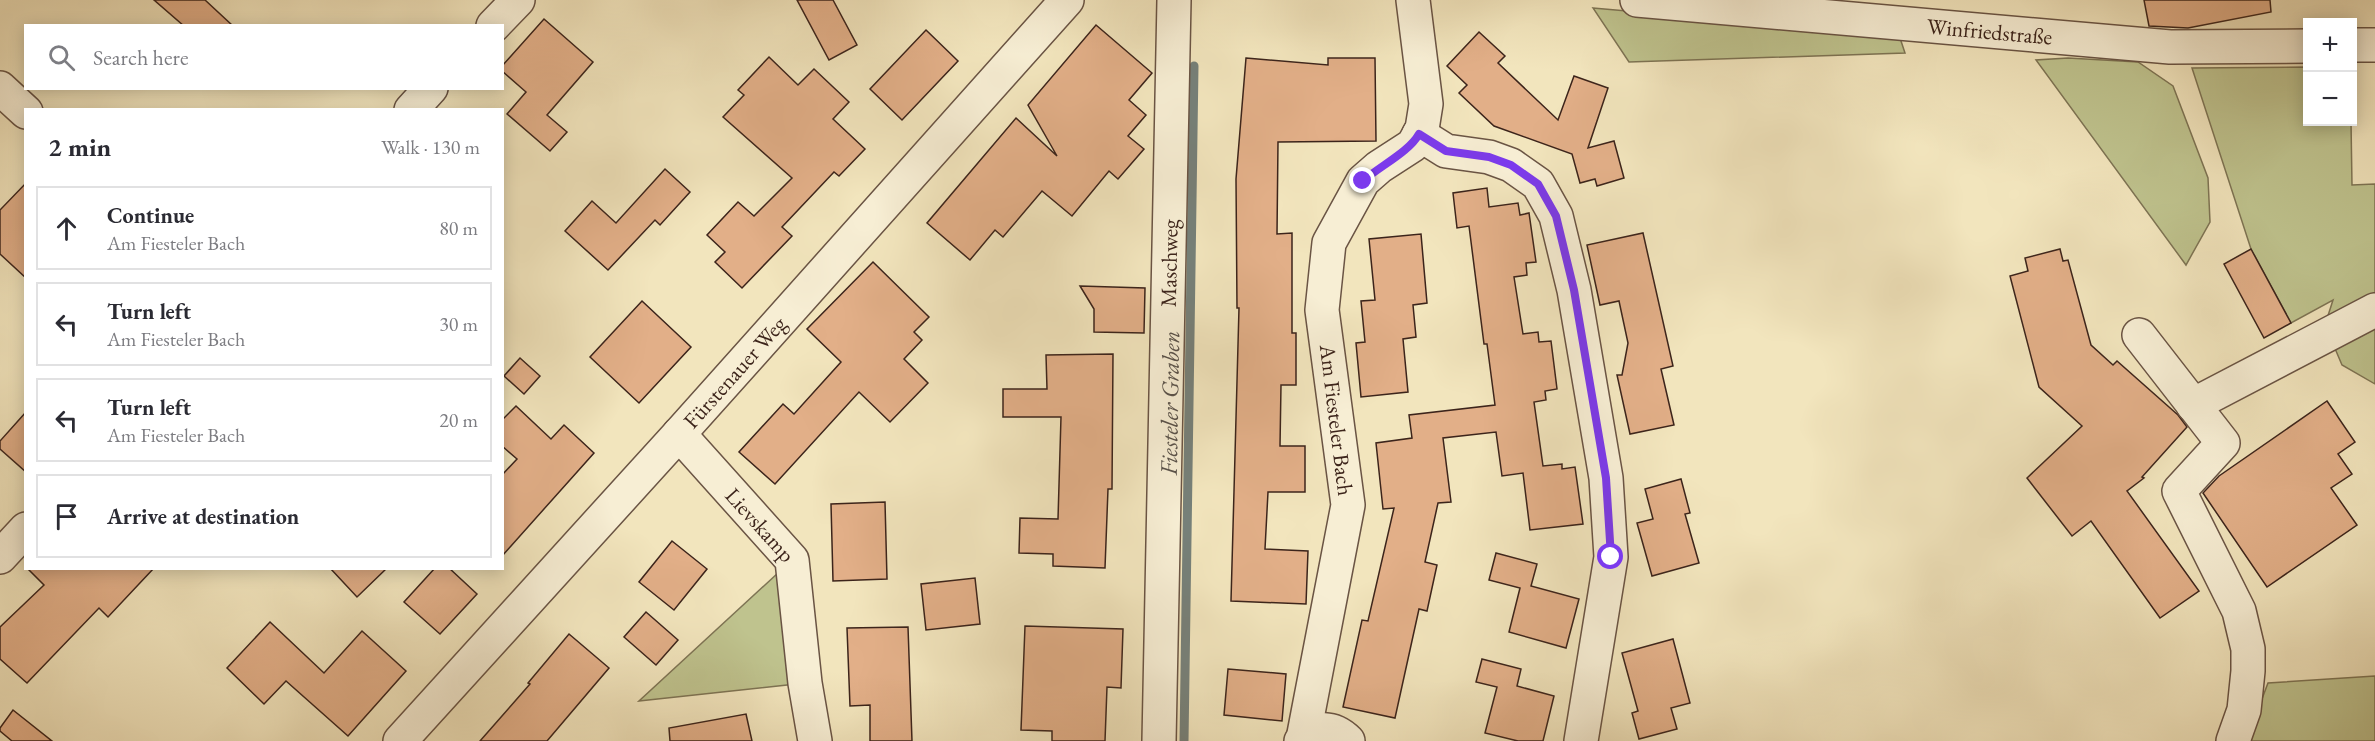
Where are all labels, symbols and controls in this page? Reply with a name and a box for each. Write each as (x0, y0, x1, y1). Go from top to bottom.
street label: Winfriedstraße (1926, 12, 2054, 52)
map controls (2303, 18, 2357, 126)
button: + (2303, 18, 2357, 72)
search box (24, 24, 504, 90)
icon: search (45, 41, 78, 74)
text: Search here (93, 43, 188, 72)
button: − (2303, 72, 2357, 126)
text: 2 min (48, 130, 111, 164)
text: Walk · 130 m (381, 134, 480, 160)
route end (1349, 167, 1375, 193)
text: Continue (107, 201, 194, 230)
icon: ahead (50, 212, 83, 245)
text: 80 m (439, 215, 478, 241)
street label: Maschweg (1154, 219, 1185, 307)
text: Am Fiesteler Bach (107, 230, 245, 256)
text: Turn left (107, 297, 191, 326)
icon: left (50, 308, 83, 341)
street label: Fürstenauer Weg (677, 310, 793, 435)
text: 30 m (439, 311, 478, 337)
text: Am Fiesteler Bach (107, 326, 245, 352)
water label: Fiesteler Graben (1153, 330, 1186, 477)
street label: Am Fiesteler Bach (1313, 342, 1360, 497)
text: Turn left (107, 393, 191, 422)
icon: left (50, 404, 83, 437)
text: 20 m (439, 407, 478, 433)
text: Am Fiesteler Bach (107, 422, 245, 448)
street label: Lievskamp (719, 482, 801, 569)
icon: arrive (50, 500, 83, 533)
text: Arrive at destination (107, 502, 299, 531)
route start (1597, 543, 1623, 569)

